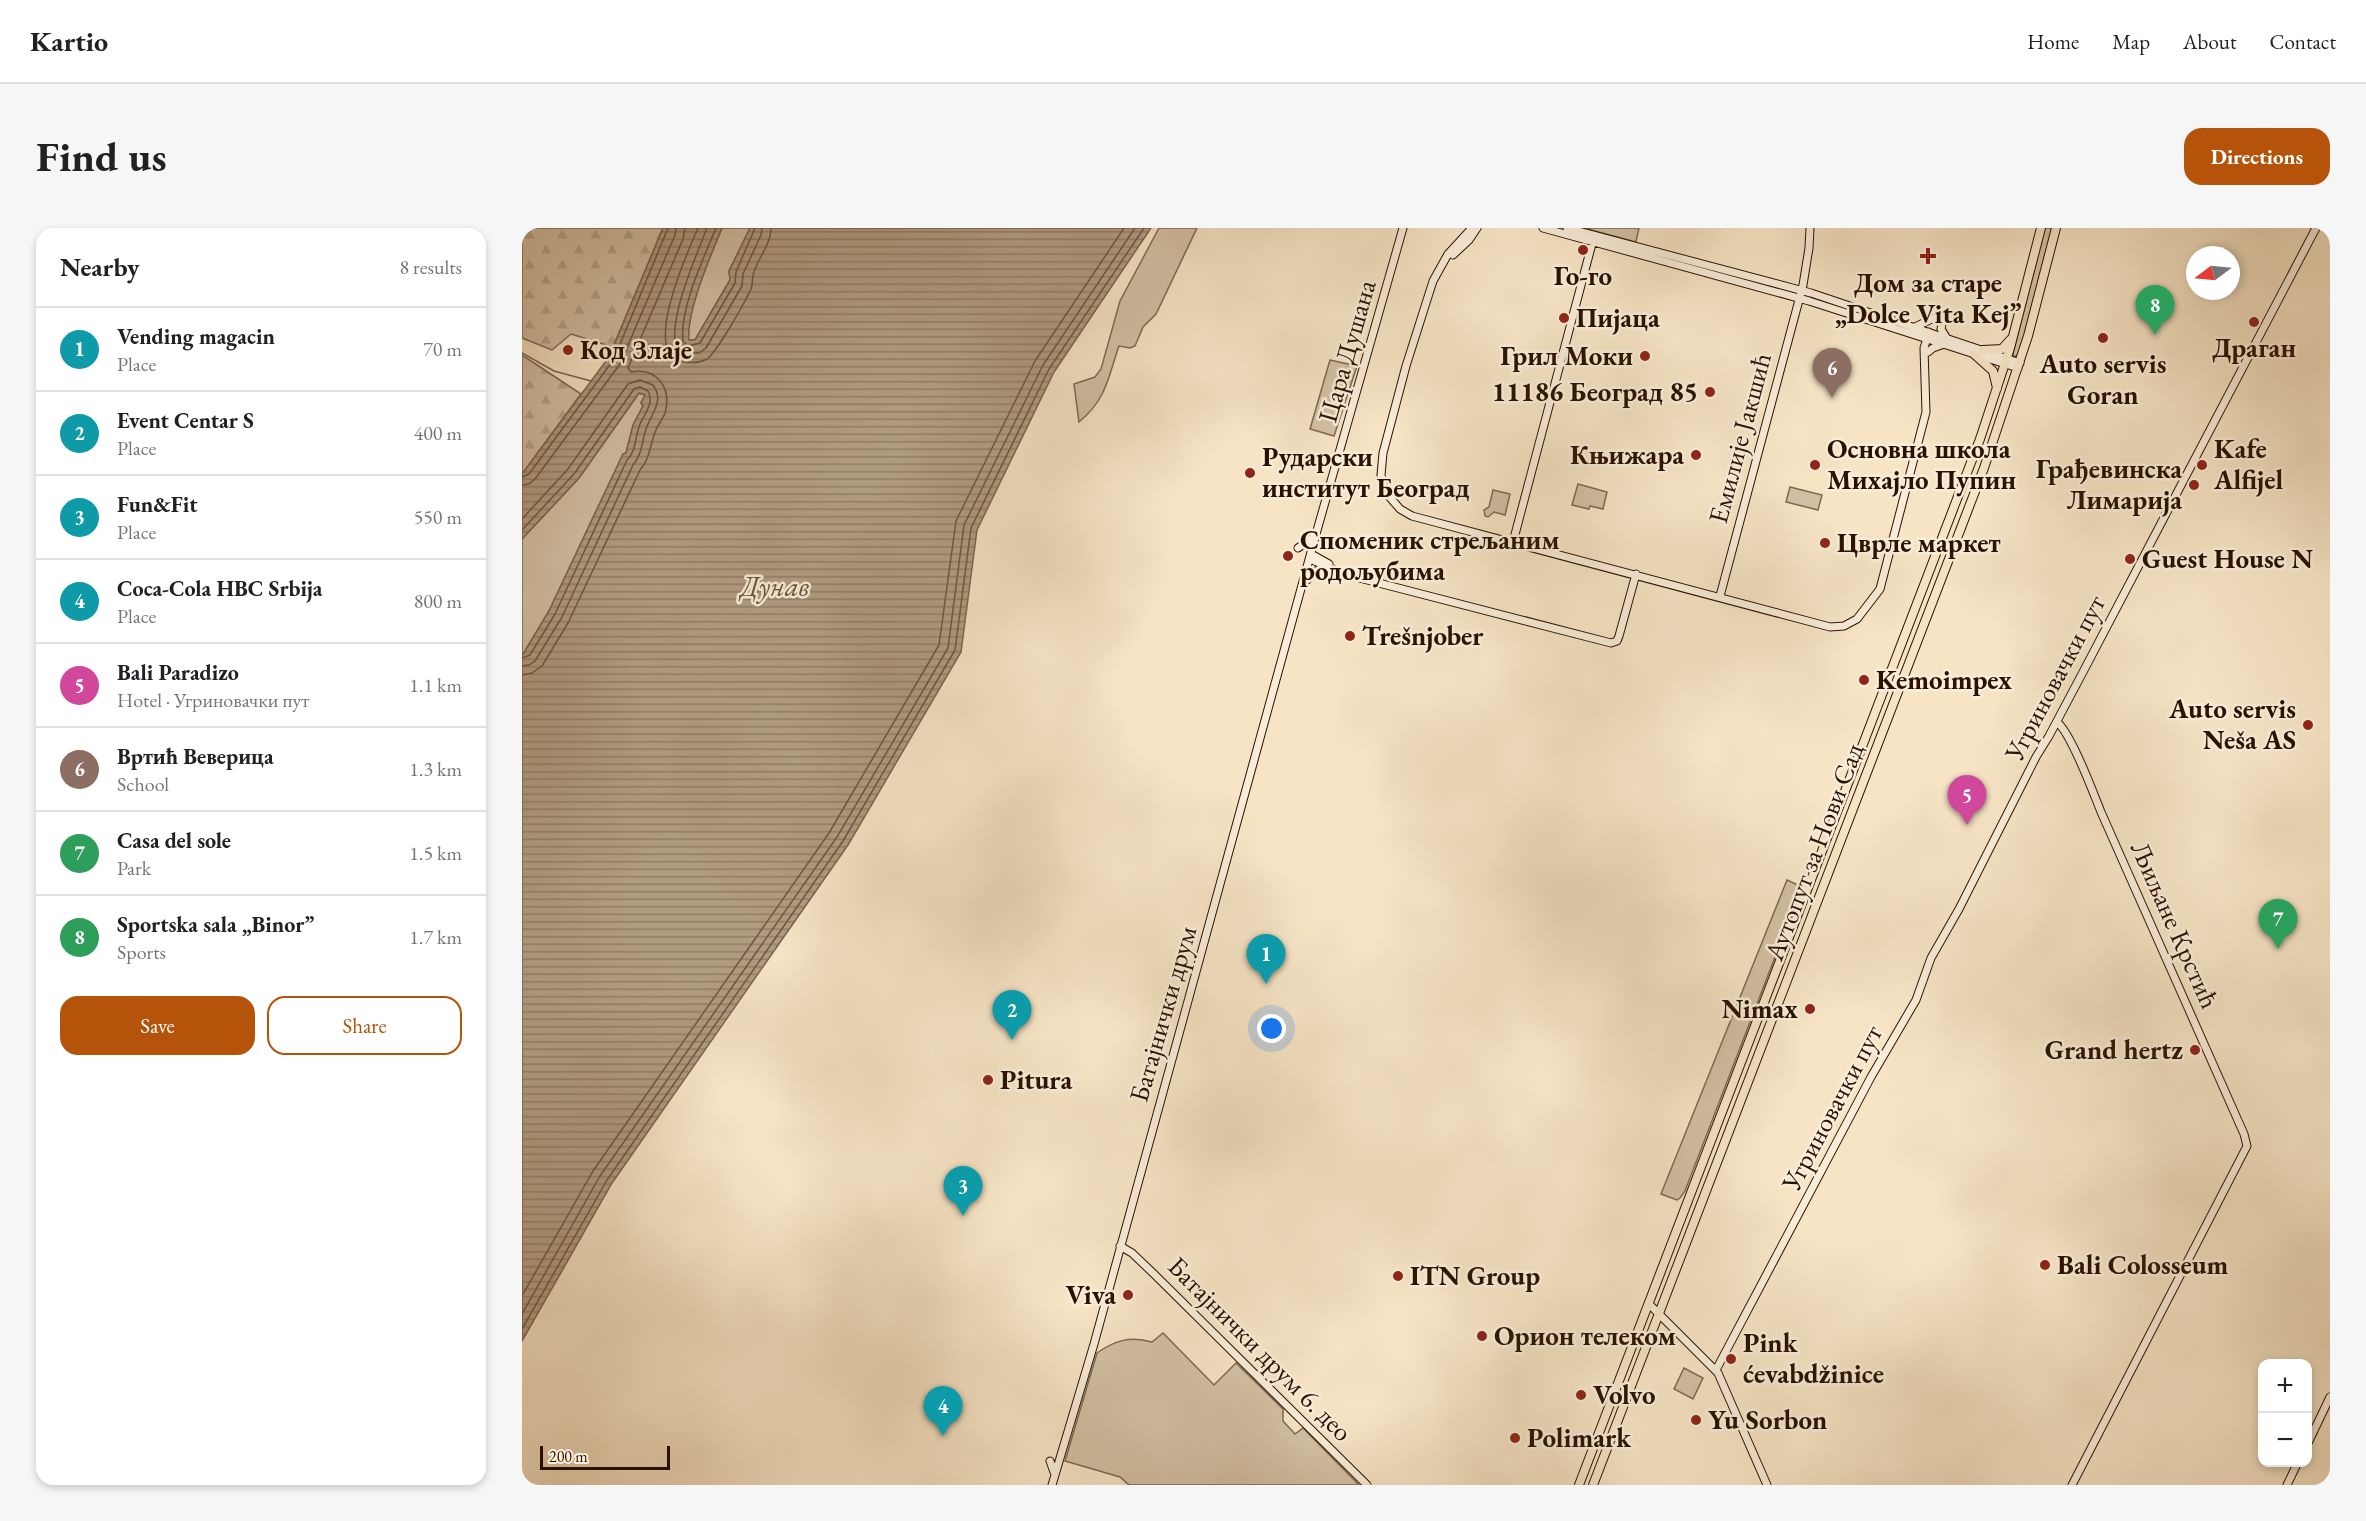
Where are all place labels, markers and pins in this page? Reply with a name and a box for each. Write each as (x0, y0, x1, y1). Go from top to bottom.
marker: Го-го (1576, 243, 1590, 257)
marker: Дом за старе „Dolce Vita Kej” (1919, 247, 1937, 265)
place label: Го-го (1554, 258, 1612, 293)
place label: Дом за старе „Dolce Vita Kej” (1835, 265, 2021, 331)
pin: 8 (2136, 285, 2174, 335)
place label: Пијаца (1576, 300, 1660, 335)
marker: Пијаца (1557, 311, 1571, 325)
marker: Драган (2247, 315, 2261, 329)
place label: Драган (2212, 330, 2296, 365)
marker: Auto servis Goran (2096, 331, 2110, 345)
place label: Код Злаје (580, 332, 692, 367)
place label: Грил Моки (1500, 338, 1633, 373)
marker: Код Злаје (561, 343, 575, 357)
place label: Auto servis Goran (2039, 346, 2166, 412)
pin: 6 (1812, 348, 1852, 398)
marker: Грил Моки (1638, 349, 1652, 363)
place label: 11186 Београд 85 (1492, 374, 1698, 409)
marker: 11186 Београд 85 (1703, 385, 1717, 399)
place label: Основна школа Михајло Пупин (1827, 431, 2016, 497)
place label: Kafe Alfijel (2213, 431, 2284, 497)
place label: Књижара (1570, 437, 1684, 472)
place label: Рударски институт Београд (1262, 439, 1470, 505)
marker: Књижара (1689, 448, 1703, 462)
place label: Грађевинска Лимарија (2036, 451, 2182, 517)
marker: Основна школа Михајло Пупин (1808, 458, 1822, 472)
marker: Kafe Alfijel (2195, 458, 2209, 472)
marker: Рударски институт Београд (1243, 466, 1257, 480)
marker: Грађевинска Лимарија (2187, 478, 2201, 492)
place label: Споменик стрељаним родољубима (1300, 522, 1560, 588)
place label: Цврле маркет (1837, 525, 2001, 560)
marker: Цврле маркет (1818, 536, 1832, 550)
place label: Guest House N (2142, 541, 2313, 576)
marker: Споменик стрељаним родољубима (1281, 549, 1295, 563)
marker: Guest House N (2123, 552, 2137, 566)
place label: Trešnjober (1362, 618, 1484, 653)
marker: Trešnjober (1343, 629, 1357, 643)
place label: Kemoimpex (1876, 662, 2012, 697)
marker: Kemoimpex (1857, 673, 1871, 687)
place label: Auto servis Neša AS (2168, 691, 2296, 757)
marker: Auto servis Neša AS (2301, 718, 2315, 732)
pin: 5 (1948, 776, 1986, 825)
pin: 7 (2258, 900, 2298, 949)
pin: 1 (1246, 934, 1286, 984)
pin: 2 (992, 990, 1032, 1040)
place label: Nimax (1721, 991, 1798, 1026)
marker: Nimax (1803, 1002, 1817, 1016)
place label: Grand hertz (2045, 1032, 2183, 1067)
marker: Grand hertz (2188, 1043, 2202, 1057)
place label: Pitura (1000, 1062, 1073, 1097)
marker: Pitura (981, 1073, 995, 1087)
pin: 3 (944, 1166, 982, 1216)
place label: Bali Colosseum (2057, 1247, 2229, 1282)
place label: ITN Group (1410, 1258, 1540, 1293)
marker: Bali Colosseum (2038, 1258, 2052, 1272)
marker: ITN Group (1391, 1269, 1405, 1283)
place label: Viva (1065, 1277, 1116, 1312)
marker: Viva (1121, 1288, 1135, 1302)
place label: Орион телеком (1494, 1318, 1676, 1353)
place label: Pink ćevabdžinice (1743, 1325, 1884, 1391)
marker: Орион телеком (1475, 1329, 1489, 1343)
marker: Pink ćevabdžinice (1724, 1352, 1738, 1366)
place label: Volvo (1593, 1377, 1656, 1412)
pin: 4 (924, 1386, 962, 1436)
marker: Volvo (1574, 1388, 1588, 1402)
place label: Yu Sorbon (1708, 1402, 1827, 1437)
marker: Yu Sorbon (1689, 1413, 1703, 1427)
place label: Polimark (1527, 1420, 1632, 1455)
marker: Polimark (1508, 1431, 1522, 1445)

